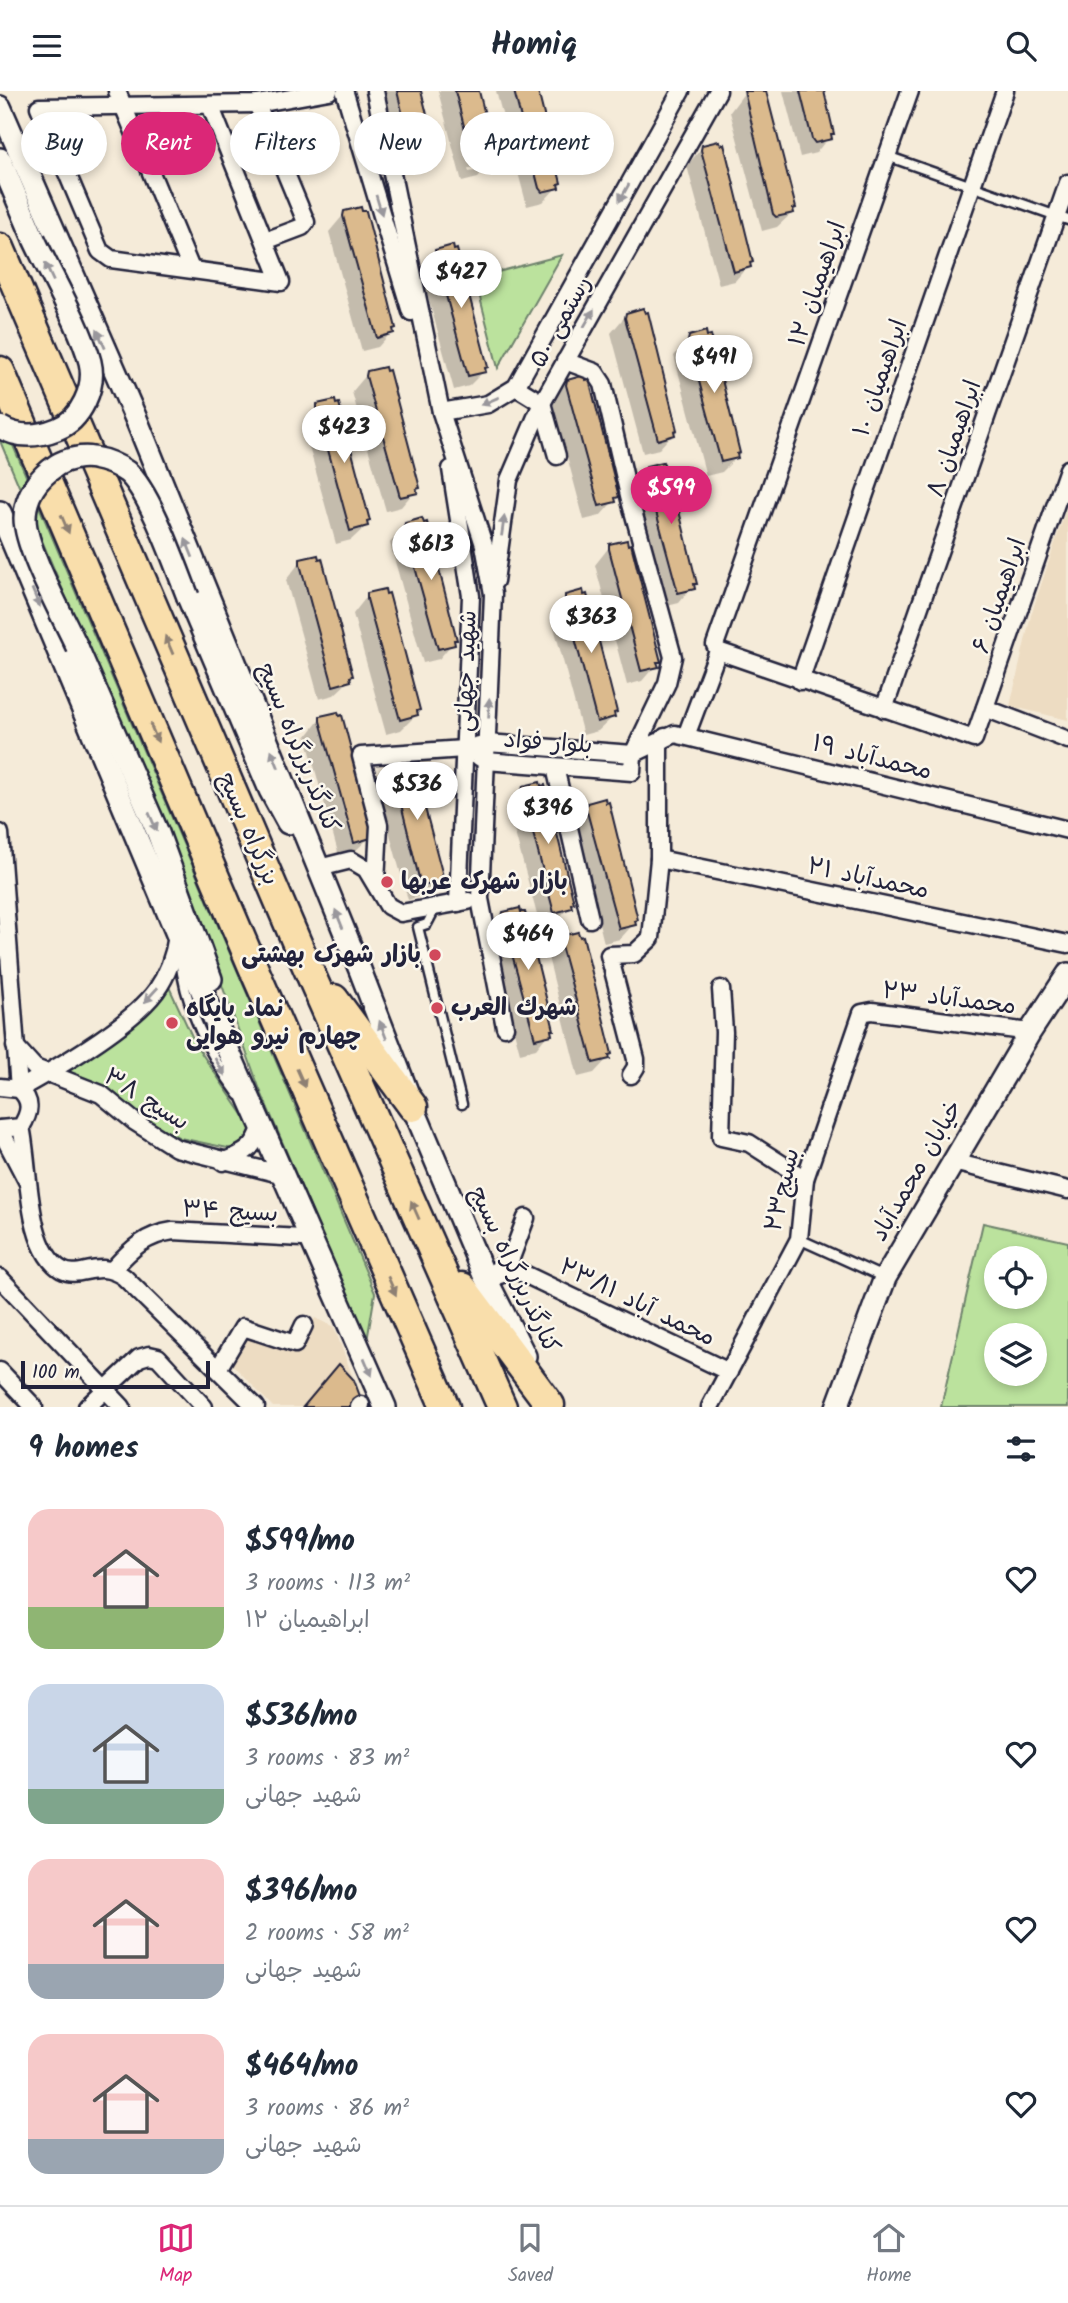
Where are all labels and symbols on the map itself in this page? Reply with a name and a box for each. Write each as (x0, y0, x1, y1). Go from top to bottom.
one-way arrow (618, 184, 630, 203)
one-way arrow (374, 195, 384, 216)
street label: ابراهیمیان ۱۲ (778, 216, 858, 352)
pin: $427 (420, 251, 502, 310)
one-way arrow (43, 261, 54, 282)
street label: رستمی ۵۰ (520, 269, 602, 375)
one-way arrow (583, 309, 595, 328)
street label: ابراهیمیان ۱۰ (843, 314, 919, 442)
one-way arrow (95, 328, 106, 349)
pin: $491 (673, 335, 755, 395)
street label: ابراهیمیان ۸ (917, 375, 993, 503)
one-way arrow (479, 396, 500, 407)
pin: $423 (303, 405, 385, 465)
pin: $599 (630, 467, 712, 526)
one-way arrow (59, 514, 71, 534)
one-way arrow (497, 515, 508, 537)
pin: $613 (390, 523, 472, 582)
street label: ابراهیمیان ۶ (962, 533, 1038, 659)
one-way arrow (183, 538, 194, 559)
one-way arrow (31, 587, 42, 608)
pin: $363 (550, 595, 632, 655)
street label: شهید جهانی (445, 609, 489, 733)
one-way arrow (164, 634, 175, 655)
street label: کنارگذربزرگراه بسیج (246, 657, 350, 839)
one-way arrow (483, 697, 494, 719)
street label: بلوار فواد (502, 720, 594, 766)
one-way arrow (149, 723, 160, 744)
street label: محمدآباد ۱۹ (808, 724, 936, 792)
one-way arrow (269, 749, 280, 770)
pin: $536 (376, 763, 458, 822)
street label: بزرگراه بسیج (207, 766, 289, 892)
pin: $396 (507, 787, 589, 846)
one-way arrow (148, 811, 159, 832)
street label: محمدآباد ۲۱ (804, 847, 932, 911)
place label: بازار شهرک عربها (401, 863, 568, 902)
marker: بازار شهرک عربها (379, 874, 395, 890)
one-way arrow (334, 908, 345, 929)
pin: $464 (487, 913, 569, 972)
place label: بازار شهرک بهشتی (241, 936, 421, 975)
marker: بازار شهرک بهشتی (427, 947, 443, 963)
street label: محمدآباد ۲۳ (880, 971, 1018, 1027)
one-way arrow (143, 986, 159, 1003)
place label: شهرك العرب (451, 989, 577, 1028)
place label: نماد پایگاه چهارم نیرو هوایی (186, 990, 361, 1057)
marker: شهرك العرب (429, 1000, 445, 1016)
marker: نماد پایگاه چهارم نیرو هوایی (164, 1015, 180, 1031)
one-way arrow (378, 1019, 389, 1040)
street label: بسیج ۳۸ (95, 1058, 197, 1142)
one-way arrow (214, 1058, 226, 1077)
one-way arrow (296, 1067, 307, 1088)
street label: خیابان محمدآباد (861, 1093, 973, 1249)
street label: بسیج۲۳ (754, 1144, 812, 1236)
street label: کنارگذربزرگراه بسیج (458, 1180, 570, 1360)
street label: بسیج ۳۴ (181, 1190, 279, 1234)
one-way arrow (409, 1200, 421, 1220)
street label: محمد آباد ۲۳/۱۱ (552, 1248, 722, 1358)
one-way arrow (386, 1276, 398, 1296)
one-way arrow (363, 1357, 374, 1378)
scale bar (21, 1358, 210, 1390)

